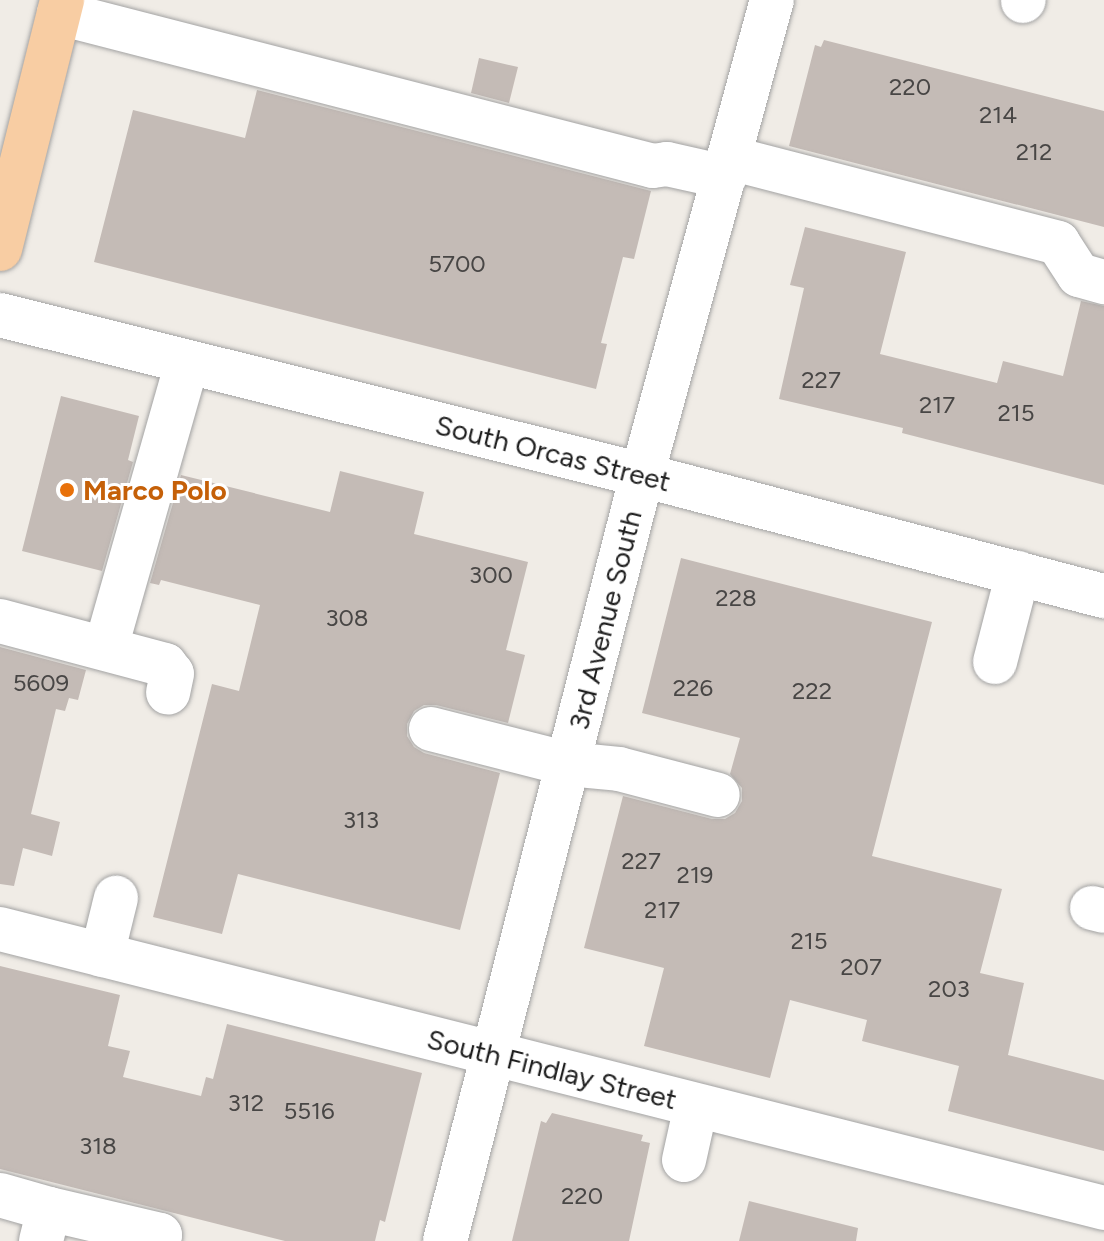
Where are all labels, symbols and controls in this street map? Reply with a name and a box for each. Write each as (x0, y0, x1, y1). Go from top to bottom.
house number: 220 (889, 73, 931, 101)
house number: 214 (979, 101, 1017, 129)
house number: 212 (1016, 138, 1052, 166)
house number: 5700 (428, 250, 486, 278)
house number: 227 (801, 366, 841, 394)
house number: 217 (919, 391, 955, 419)
house number: 215 (997, 399, 1035, 427)
street label: South Orcas Street (432, 408, 674, 498)
place label: Marco Polo (83, 473, 227, 507)
marker: Marco Polo (58, 481, 76, 499)
street label: 3rd Avenue South (561, 507, 649, 733)
house number: 300 (469, 561, 513, 589)
house number: 228 (715, 584, 757, 612)
house number: 308 (325, 604, 369, 632)
house number: 5609 (13, 669, 69, 697)
house number: 226 (673, 674, 713, 702)
house number: 222 (792, 677, 832, 705)
house number: 313 (343, 806, 379, 834)
house number: 227 (621, 847, 661, 875)
house number: 219 (677, 861, 713, 889)
house number: 217 (644, 896, 680, 924)
house number: 215 (790, 927, 828, 955)
house number: 207 (840, 953, 882, 981)
house number: 203 (928, 975, 970, 1003)
street label: South Findlay Street (424, 1022, 680, 1116)
house number: 312 (228, 1089, 264, 1117)
house number: 5516 (283, 1097, 335, 1125)
house number: 318 (79, 1132, 117, 1160)
house number: 220 (561, 1182, 603, 1210)

